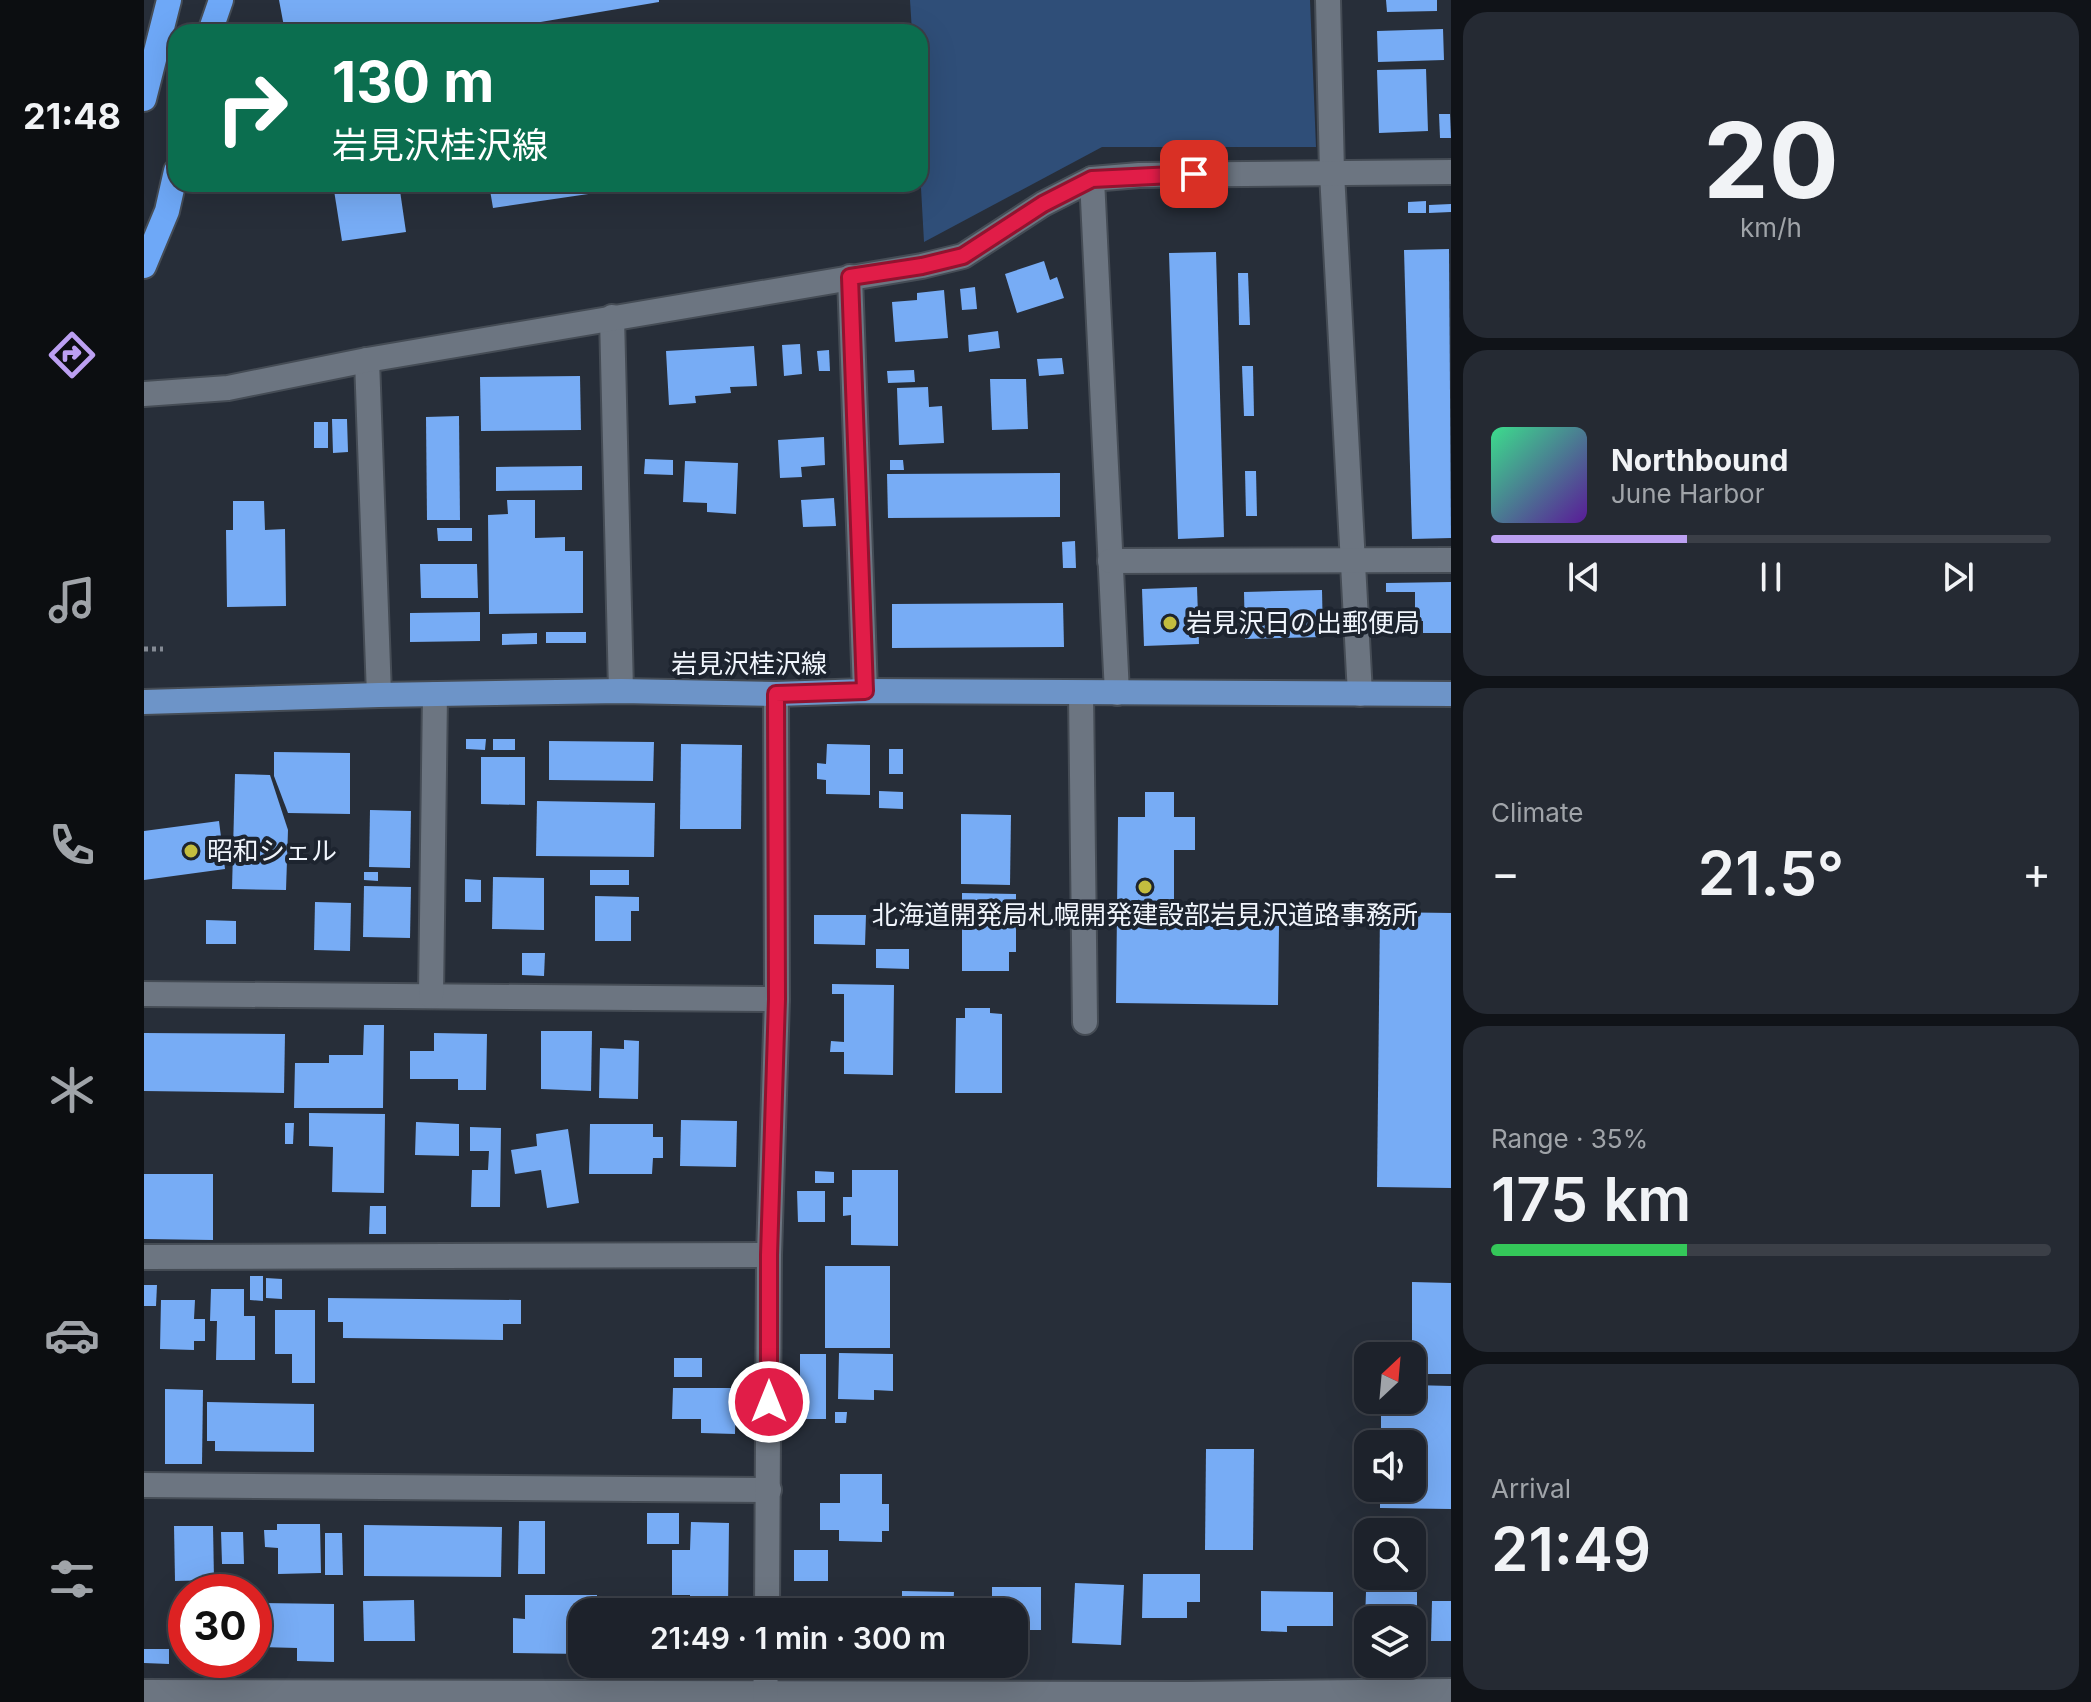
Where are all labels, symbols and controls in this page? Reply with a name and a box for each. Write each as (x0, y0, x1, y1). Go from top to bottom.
text: 130 m (332, 48, 494, 116)
icon: right (200, 56, 304, 160)
text: 21:48 (23, 94, 121, 138)
text: 20 (1703, 97, 1839, 223)
text: 岩見沢桂沢線 (332, 123, 548, 167)
pin (1160, 140, 1228, 208)
icon: arrive (1172, 152, 1216, 196)
text: km/h (1740, 212, 1802, 243)
icon: directions (44, 327, 100, 383)
text: Northbound (1611, 442, 1788, 478)
text: June Harbor (1611, 478, 1764, 509)
icon: previous (1562, 555, 1606, 599)
icon: pause (1749, 555, 1793, 599)
icon: next (1936, 555, 1980, 599)
icon: music (44, 572, 100, 628)
place label: 岩見沢日の出郵便局 (1186, 607, 1420, 638)
marker: 岩見沢日の出郵便局 (1161, 614, 1179, 632)
street label: 岩見沢桂沢線 (671, 648, 827, 679)
text: Climate (1491, 797, 1583, 828)
icon: phone (44, 817, 100, 873)
place label: 昭和シェル (207, 835, 337, 866)
text: 21.5° (1698, 837, 1844, 909)
marker: 昭和シェル (182, 842, 200, 860)
text: − (1491, 846, 1520, 900)
text: + (2022, 846, 2051, 900)
marker: 北海道開発局札幌開発建設部岩見沢道路事務所 (1136, 878, 1154, 896)
place label: 北海道開発局札幌開発建設部岩見沢道路事務所 (872, 899, 1418, 930)
icon: climate (44, 1062, 100, 1118)
text: Range · 35% (1491, 1123, 1648, 1154)
text: 175 km (1491, 1163, 1691, 1235)
icon: car (44, 1307, 100, 1363)
north arrow (1354, 1342, 1426, 1414)
map controls (1354, 1342, 1426, 1678)
position arrow (727, 1360, 811, 1444)
button: sound (1354, 1430, 1426, 1502)
text: Arrival (1491, 1473, 1571, 1504)
text: 21:49 (1491, 1513, 1651, 1585)
button: search (1354, 1518, 1426, 1590)
icon: filters (44, 1551, 100, 1607)
speed limit sign: 30 (168, 1574, 272, 1678)
button: layers (1354, 1606, 1426, 1678)
text: 21:49 · 1 min · 300 m (650, 1620, 946, 1656)

